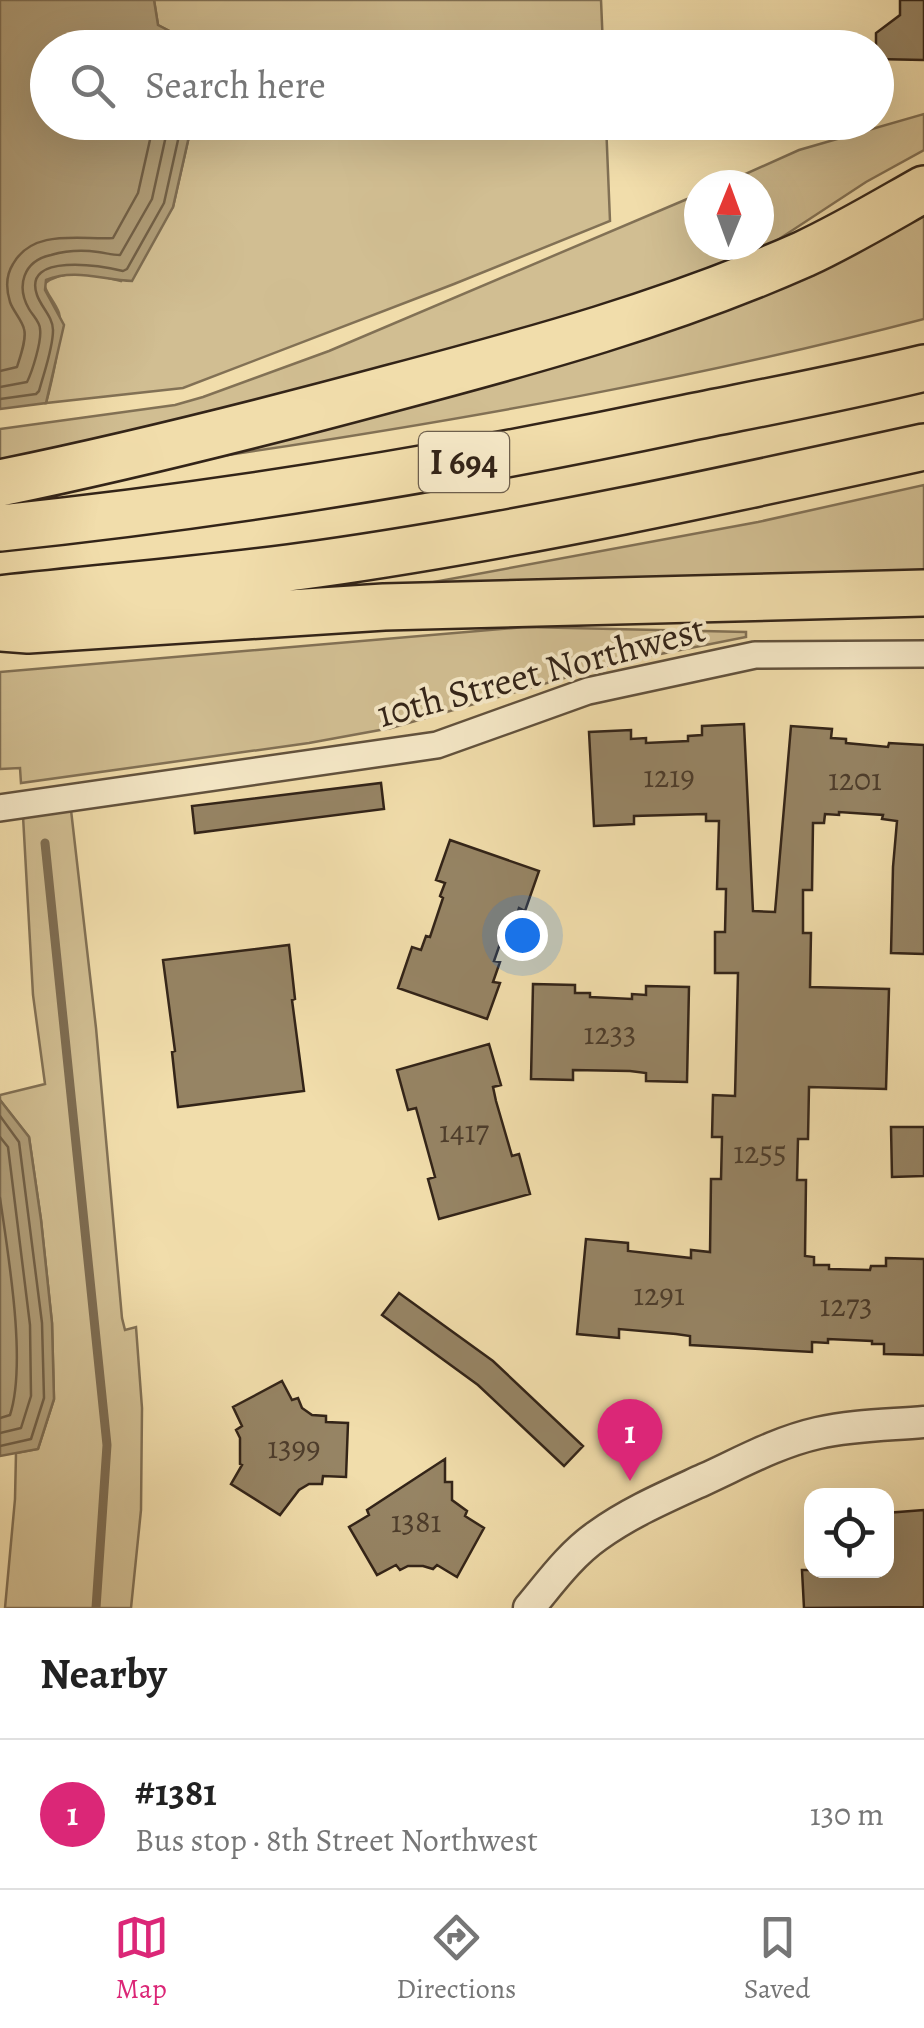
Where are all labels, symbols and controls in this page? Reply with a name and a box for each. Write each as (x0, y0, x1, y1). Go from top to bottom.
search box (30, 30, 894, 140)
icon: search (65, 58, 120, 113)
text: Search here (145, 59, 326, 111)
north arrow (684, 170, 774, 260)
road number: I 694 (419, 432, 509, 492)
street label: 10th Street Northwest (371, 602, 711, 740)
house number: 1219 (643, 754, 695, 798)
house number: 1201 (828, 757, 882, 801)
your location (497, 910, 548, 961)
house number: 1233 (584, 1011, 636, 1055)
house number: 1417 (439, 1109, 489, 1153)
house number: 1255 (733, 1130, 787, 1174)
house number: 1291 (633, 1272, 685, 1316)
house number: 1273 (820, 1283, 872, 1327)
pin: 1 (598, 1398, 662, 1481)
house number: 1399 (267, 1425, 321, 1469)
map controls (804, 1488, 894, 1578)
button: locate (804, 1488, 894, 1578)
house number: 1381 (391, 1499, 441, 1543)
text: Nearby (40, 1645, 167, 1702)
text: #1381 (135, 1766, 217, 1818)
text: 1 (67, 1792, 78, 1836)
text: 130 m (810, 1792, 884, 1836)
text: Bus stop · 8th Street Northwest (135, 1818, 538, 1862)
tab: Map (114, 1910, 169, 2008)
tab: Directions (396, 1910, 516, 2008)
tab: Saved (744, 1910, 810, 2008)

